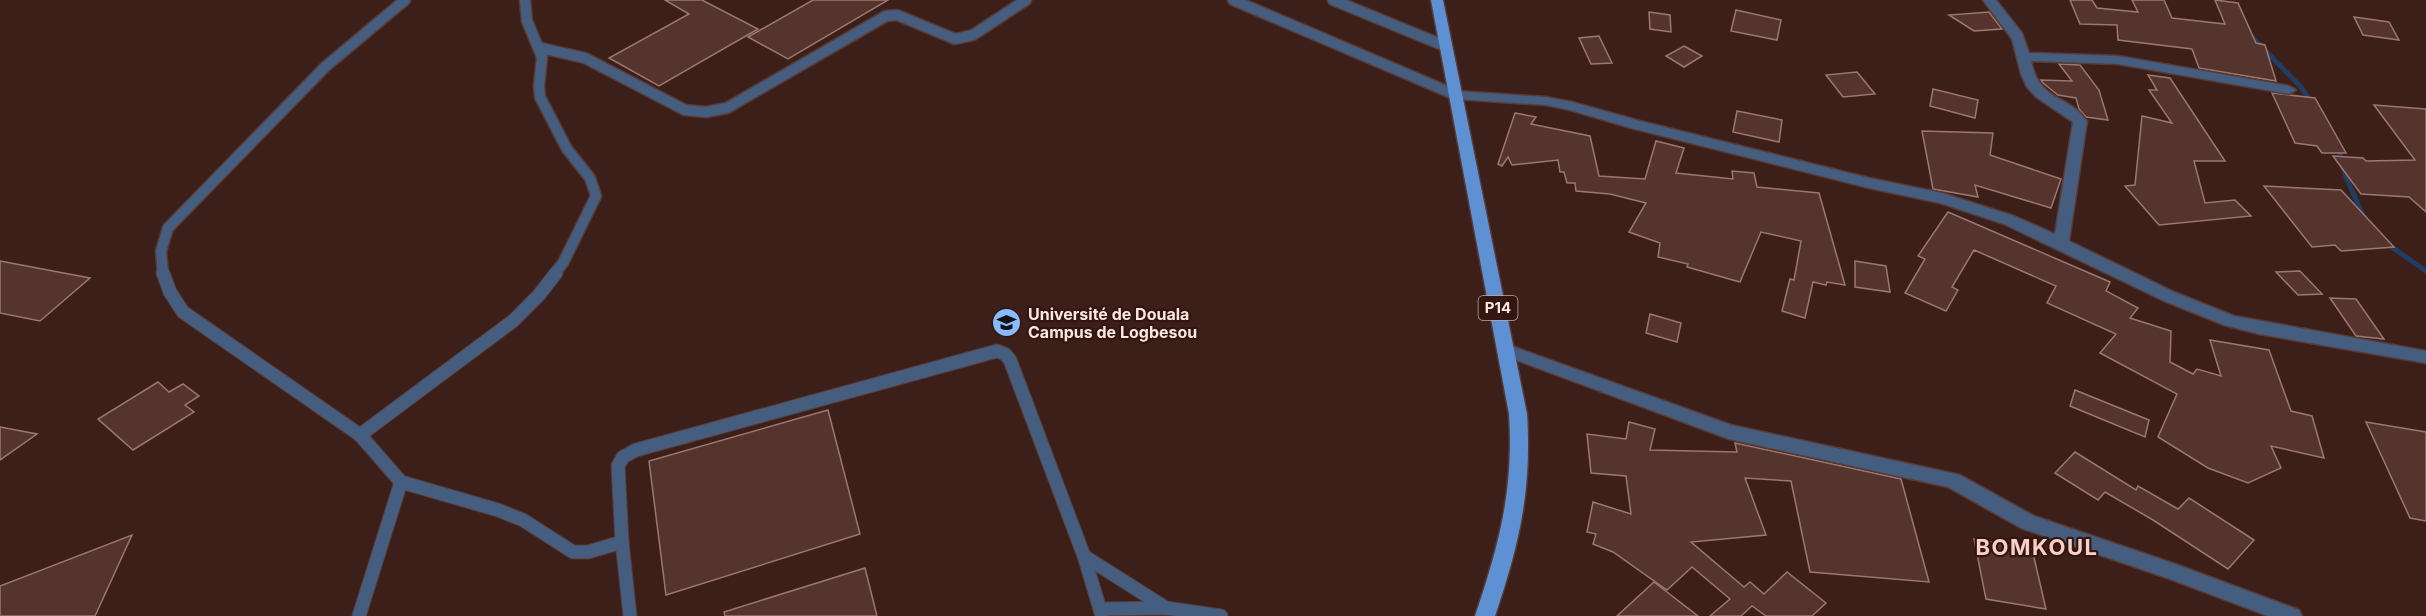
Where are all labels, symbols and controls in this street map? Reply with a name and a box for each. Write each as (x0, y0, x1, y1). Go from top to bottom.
road number: P14 (1478, 296, 1518, 320)
place label: Université de Douala Campus de Logbesou (1028, 304, 1197, 342)
school or university icon: Université de Douala Campus de Logbesou (991, 307, 1023, 339)
district label: BOMKOUL (1976, 534, 2098, 560)

